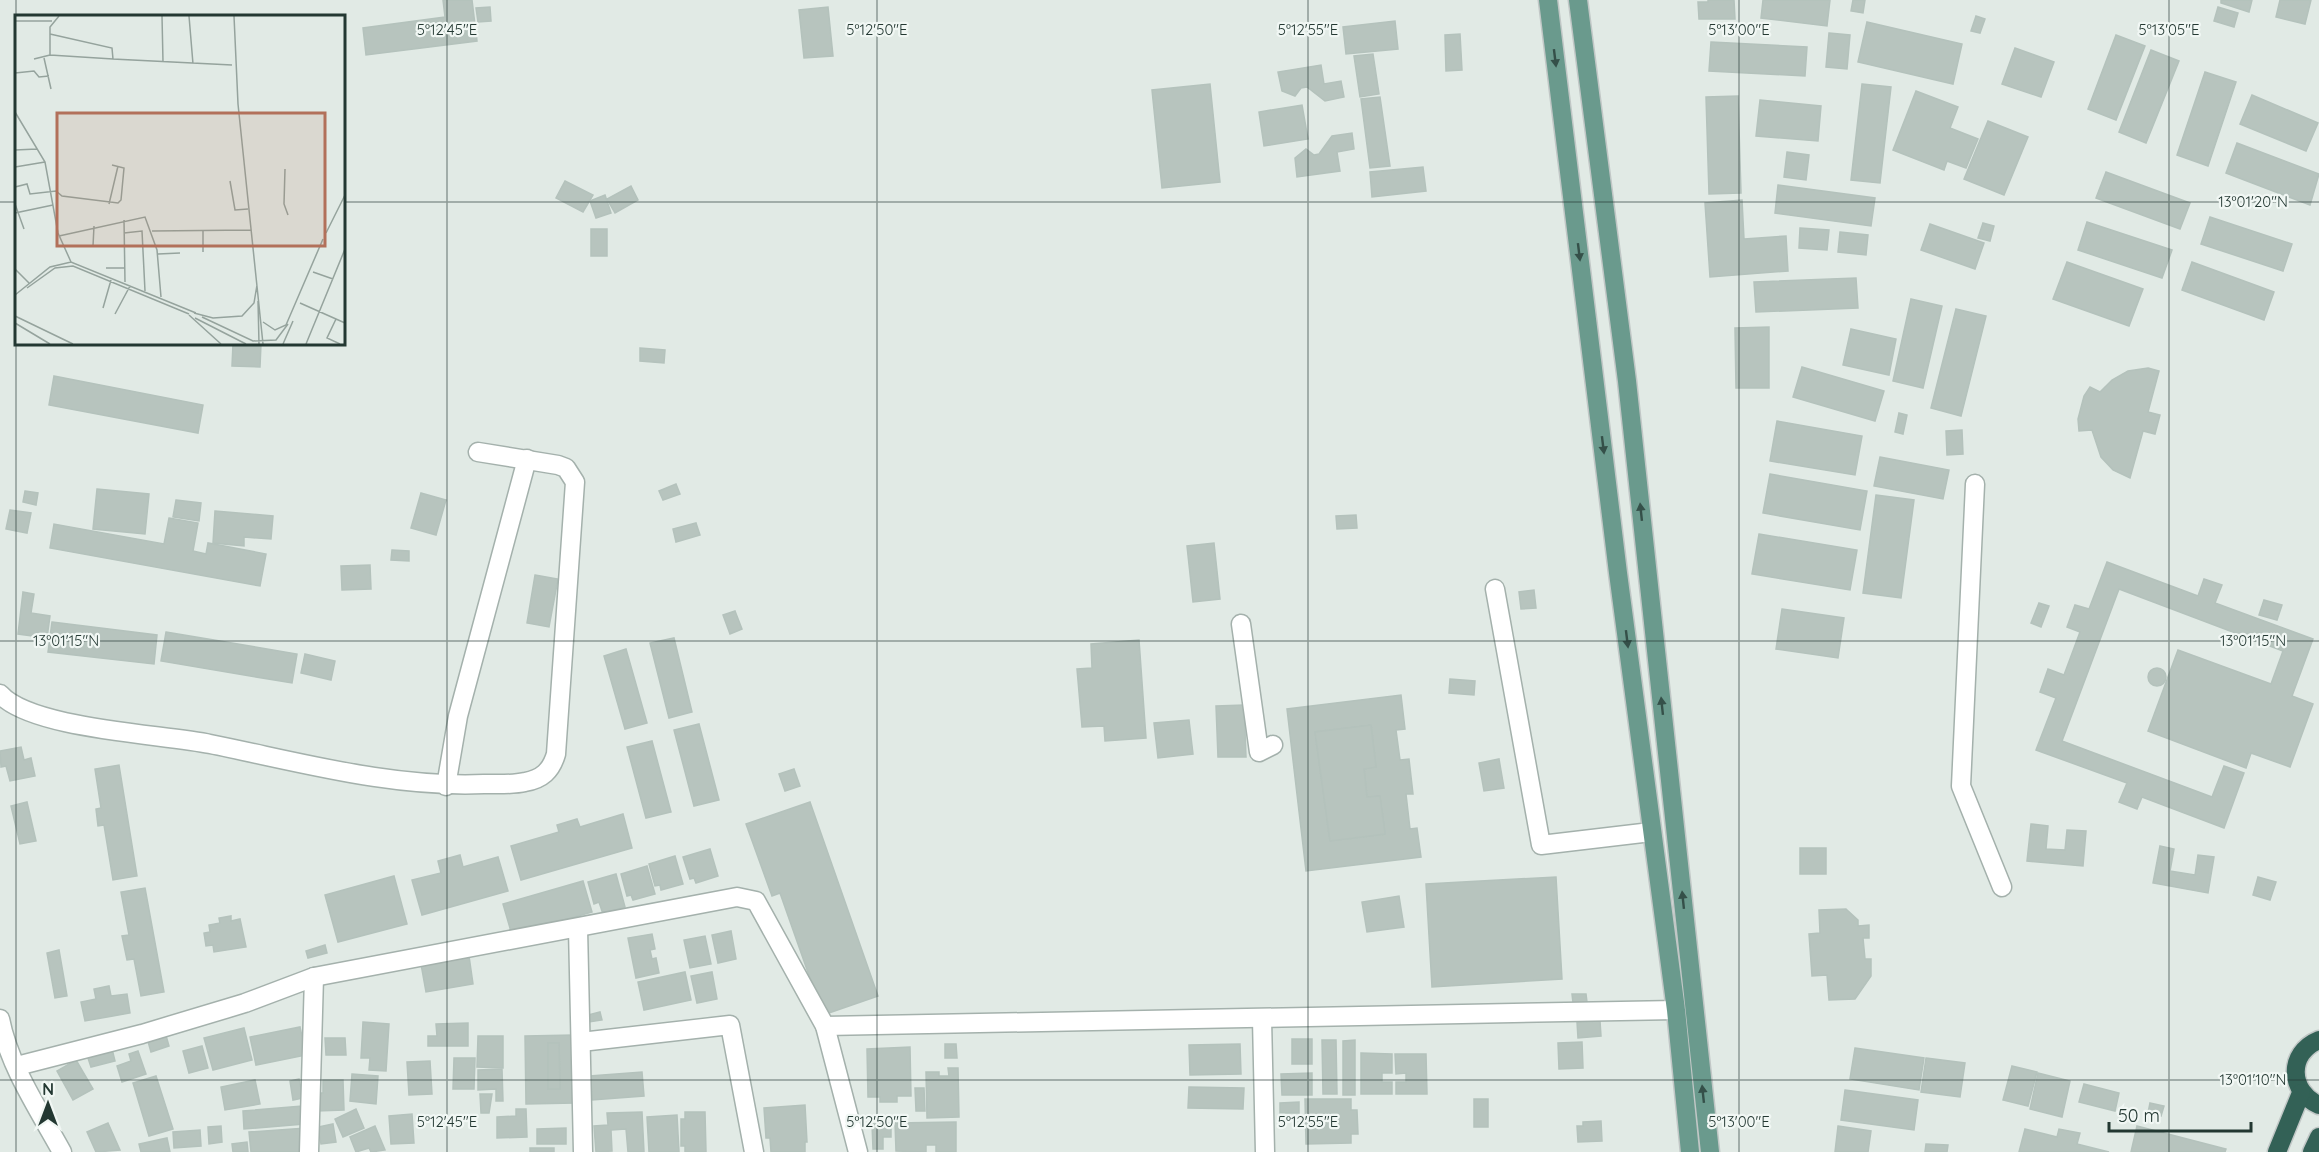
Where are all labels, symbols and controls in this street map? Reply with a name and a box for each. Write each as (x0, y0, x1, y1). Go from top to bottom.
inset map (15, 15, 345, 345)
text: 5°12'45"E (417, 20, 477, 39)
text: 5°12'50"E (846, 20, 908, 39)
text: 5°12'55"E (1278, 20, 1338, 39)
text: 5°13'00"E (1708, 20, 1770, 39)
text: 5°13'05"E (2139, 20, 2199, 39)
one-way arrow (1551, 49, 1560, 68)
text: 13°01'20"N (2218, 192, 2288, 211)
one-way arrow (1574, 242, 1584, 261)
one-way arrow (1598, 436, 1607, 455)
one-way arrow (1636, 503, 1646, 522)
one-way arrow (1622, 629, 1631, 648)
text: 13°01'15"N (33, 631, 99, 650)
text: 13°01'15"N (2220, 631, 2286, 650)
one-way arrow (1657, 696, 1667, 715)
one-way arrow (1678, 890, 1688, 909)
text: 13°01'10"N (2220, 1070, 2286, 1089)
north arrow (18, 1074, 78, 1134)
text: N (42, 1079, 54, 1099)
one-way arrow (1699, 1084, 1708, 1103)
scale bar (2109, 1095, 2252, 1133)
text: 50 m (2118, 1104, 2160, 1127)
text: 5°12'45"E (417, 1112, 477, 1131)
text: 5°12'50"E (846, 1112, 908, 1131)
text: 5°12'55"E (1278, 1112, 1338, 1131)
text: 5°13'00"E (1708, 1112, 1770, 1131)

